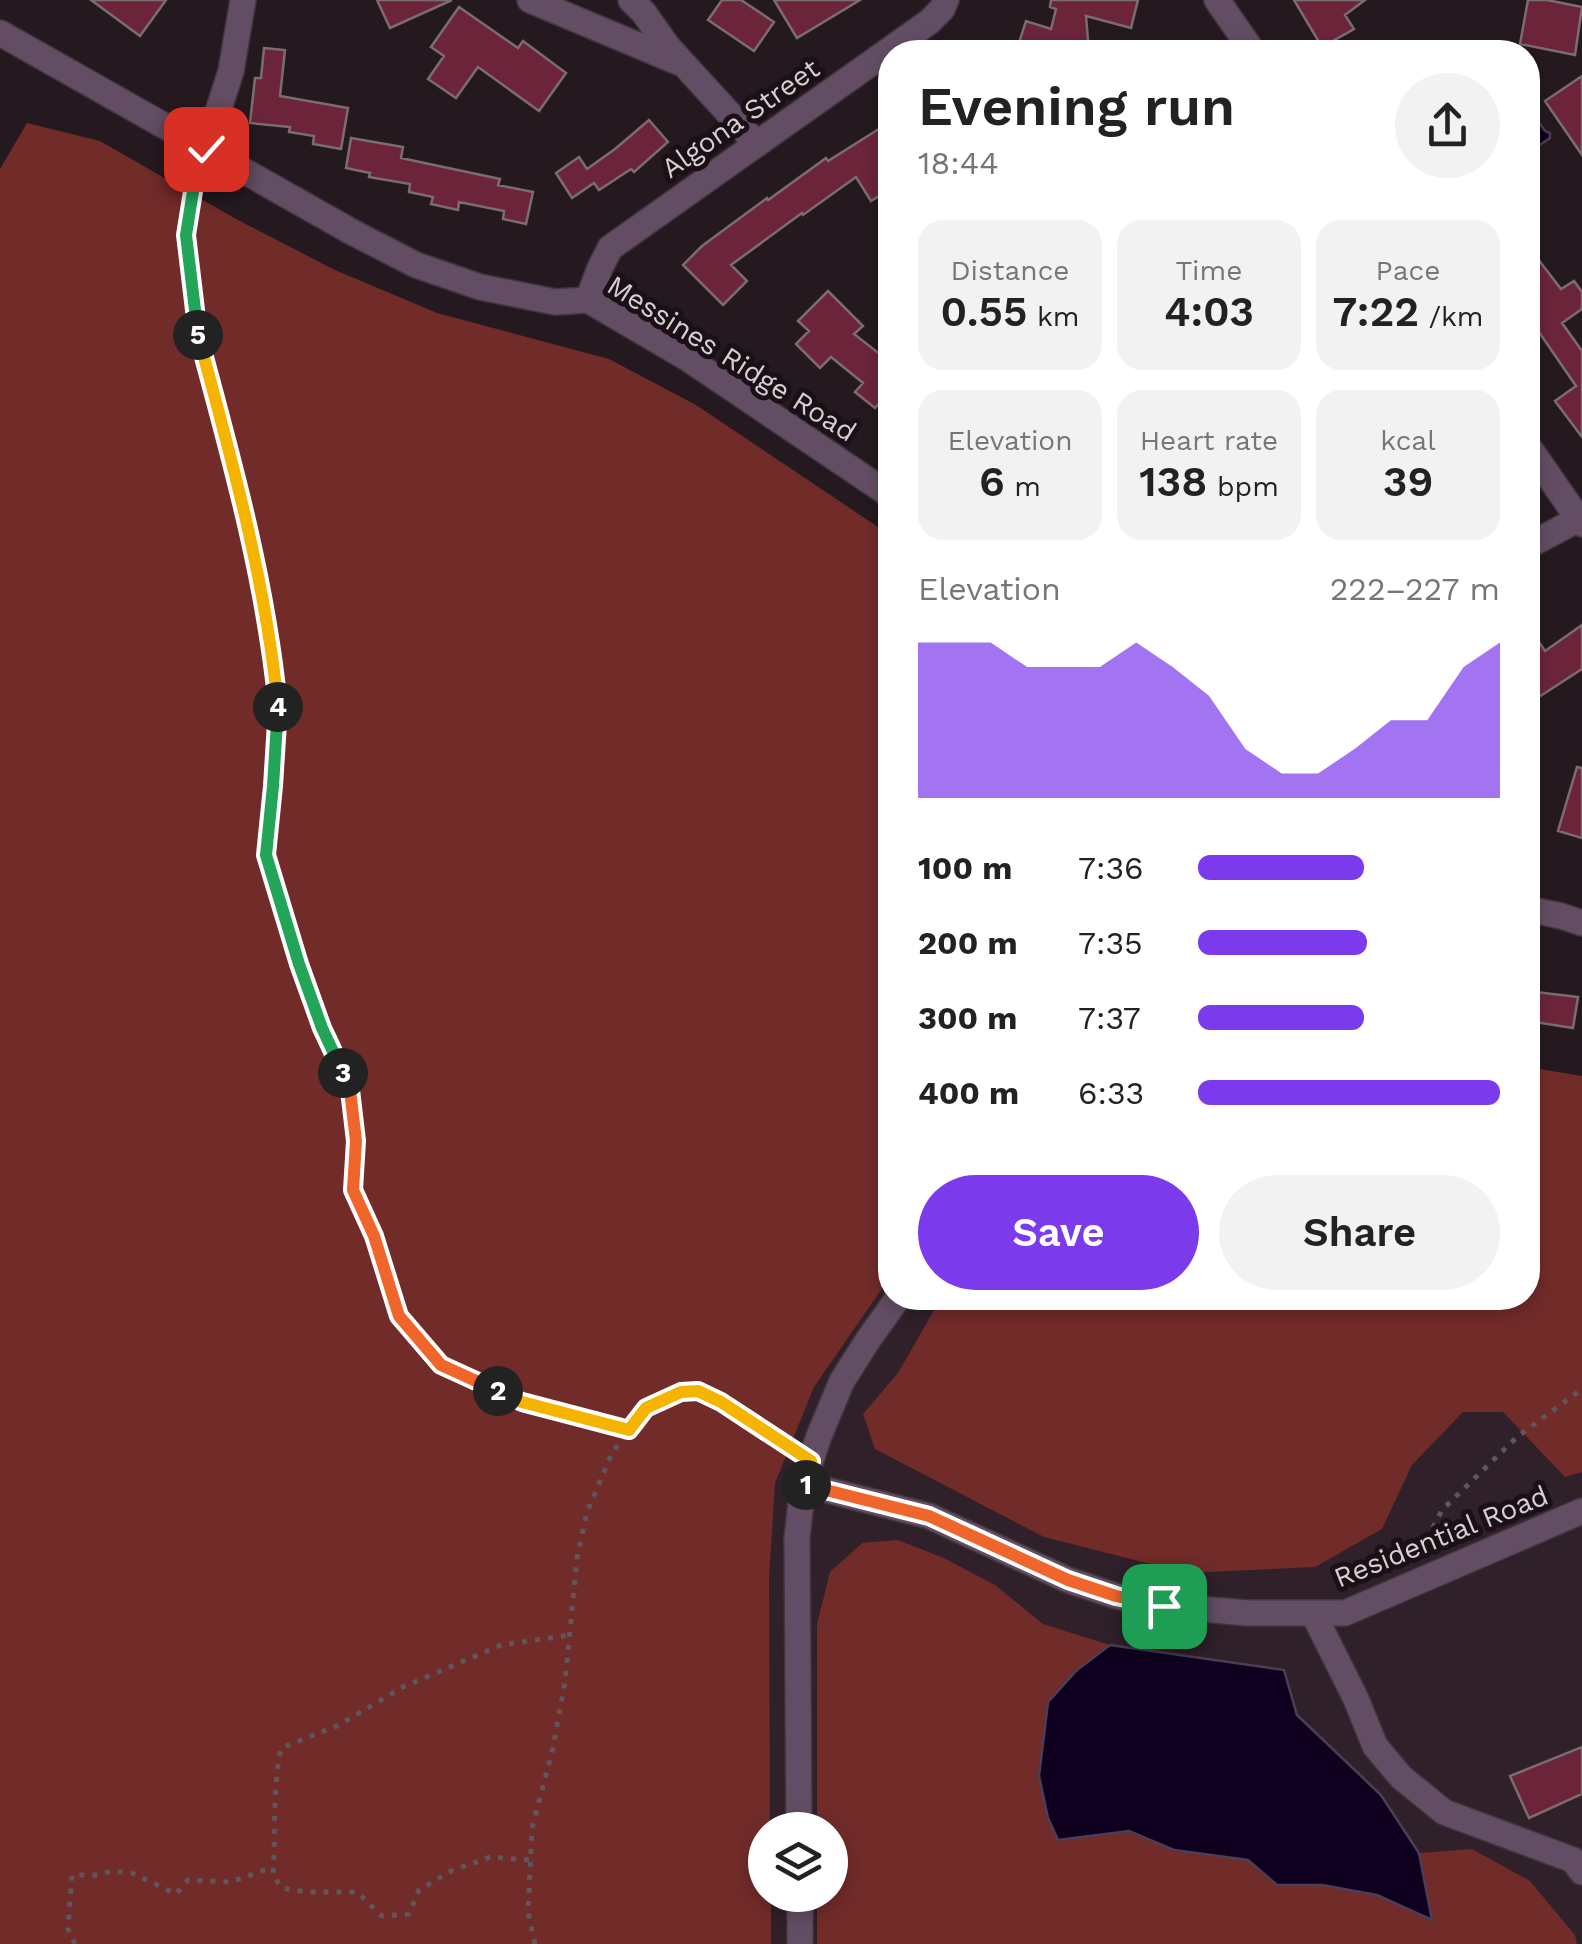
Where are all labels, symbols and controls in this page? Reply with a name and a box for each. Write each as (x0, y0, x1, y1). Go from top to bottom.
street label: Algona Street (655, 52, 826, 185)
button: share (1395, 73, 1500, 178)
text: Evening run (918, 74, 1235, 138)
pin (164, 107, 249, 192)
icon: check (179, 122, 234, 177)
text: 18:44 (918, 144, 999, 182)
text: Distance (950, 254, 1070, 287)
text: Time (1176, 254, 1242, 287)
text: Pace (1376, 254, 1440, 287)
street label: Messines Ridge Road (601, 268, 862, 448)
text: 0.55 (941, 287, 1027, 336)
text: 4:03 (1164, 287, 1254, 336)
text: 7:22 (1333, 287, 1419, 336)
text: km (1027, 300, 1079, 333)
text: /km (1419, 300, 1483, 333)
pin: 5 (173, 310, 223, 360)
text: 5 (190, 318, 206, 351)
text: Elevation (948, 424, 1073, 457)
text: Heart rate (1140, 424, 1278, 457)
text: kcal (1380, 424, 1436, 457)
text: 6 (979, 457, 1005, 506)
text: 138 (1139, 457, 1208, 506)
text: 39 (1383, 457, 1433, 506)
text: m (1005, 470, 1041, 503)
text: bpm (1208, 470, 1279, 503)
text: Elevation (918, 570, 1061, 608)
text: 222–227 m (1330, 570, 1500, 608)
pin: 4 (253, 682, 303, 732)
text: 4 (269, 690, 287, 723)
text: 100 m (918, 849, 1012, 887)
text: 7:36 (1078, 849, 1144, 887)
text: 200 m (918, 924, 1018, 962)
text: 7:35 (1078, 924, 1143, 962)
text: 300 m (918, 999, 1017, 1037)
text: 7:37 (1078, 999, 1141, 1037)
pin: 3 (318, 1048, 368, 1098)
text: 3 (335, 1056, 351, 1089)
text: 400 m (918, 1074, 1019, 1112)
text: 6:33 (1078, 1074, 1144, 1112)
button: Save (918, 1175, 1199, 1290)
button: Share (1219, 1175, 1500, 1290)
pin: 2 (473, 1366, 523, 1416)
text: 2 (490, 1374, 506, 1407)
pin: 1 (781, 1460, 831, 1510)
text: 1 (800, 1468, 812, 1501)
street label: Residential Road (1329, 1478, 1553, 1594)
pin (1122, 1564, 1207, 1649)
icon: arrive (1137, 1579, 1192, 1634)
map controls (748, 1812, 848, 1912)
button: layers (748, 1812, 848, 1912)

